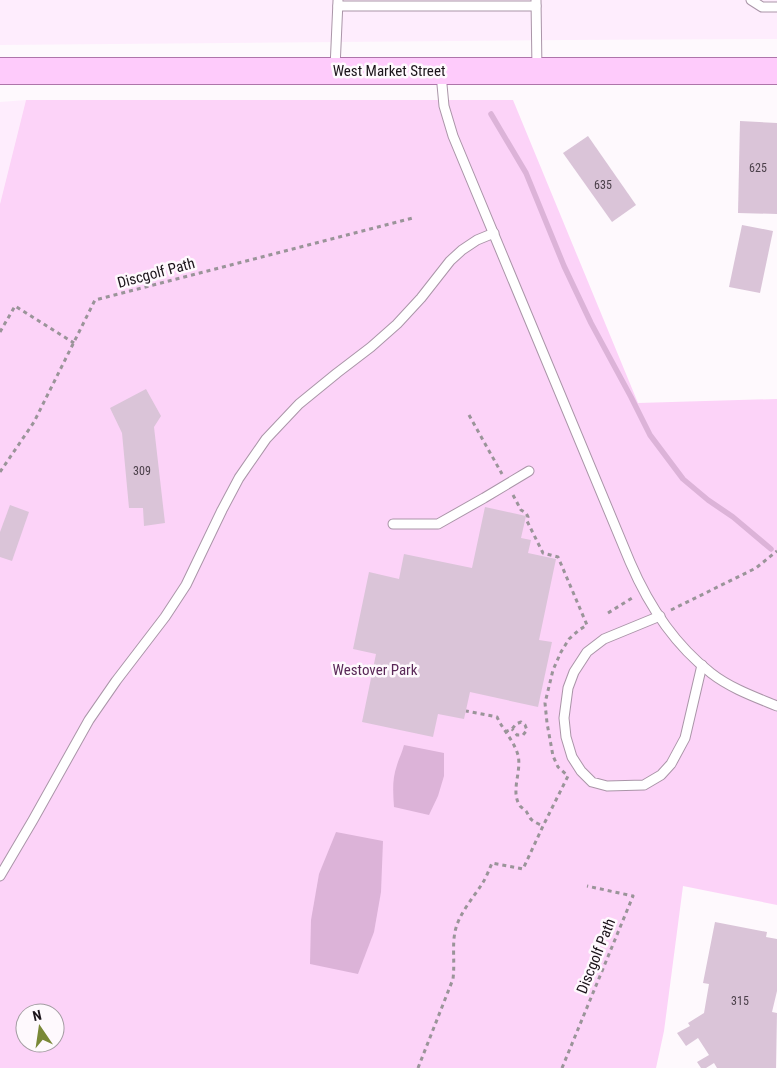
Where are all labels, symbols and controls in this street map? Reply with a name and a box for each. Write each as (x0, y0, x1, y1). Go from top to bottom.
street label: West Market Street (333, 62, 445, 80)
house number: 625 (749, 161, 767, 175)
house number: 635 (594, 178, 612, 192)
street label: Discgolf Path (115, 254, 197, 292)
house number: 309 (133, 464, 151, 478)
park label: Westover Park (333, 661, 418, 679)
street label: Discgolf Path (573, 916, 619, 996)
house number: 315 (731, 994, 749, 1008)
north arrow (15, 1003, 65, 1053)
text: N (31, 1007, 43, 1024)

